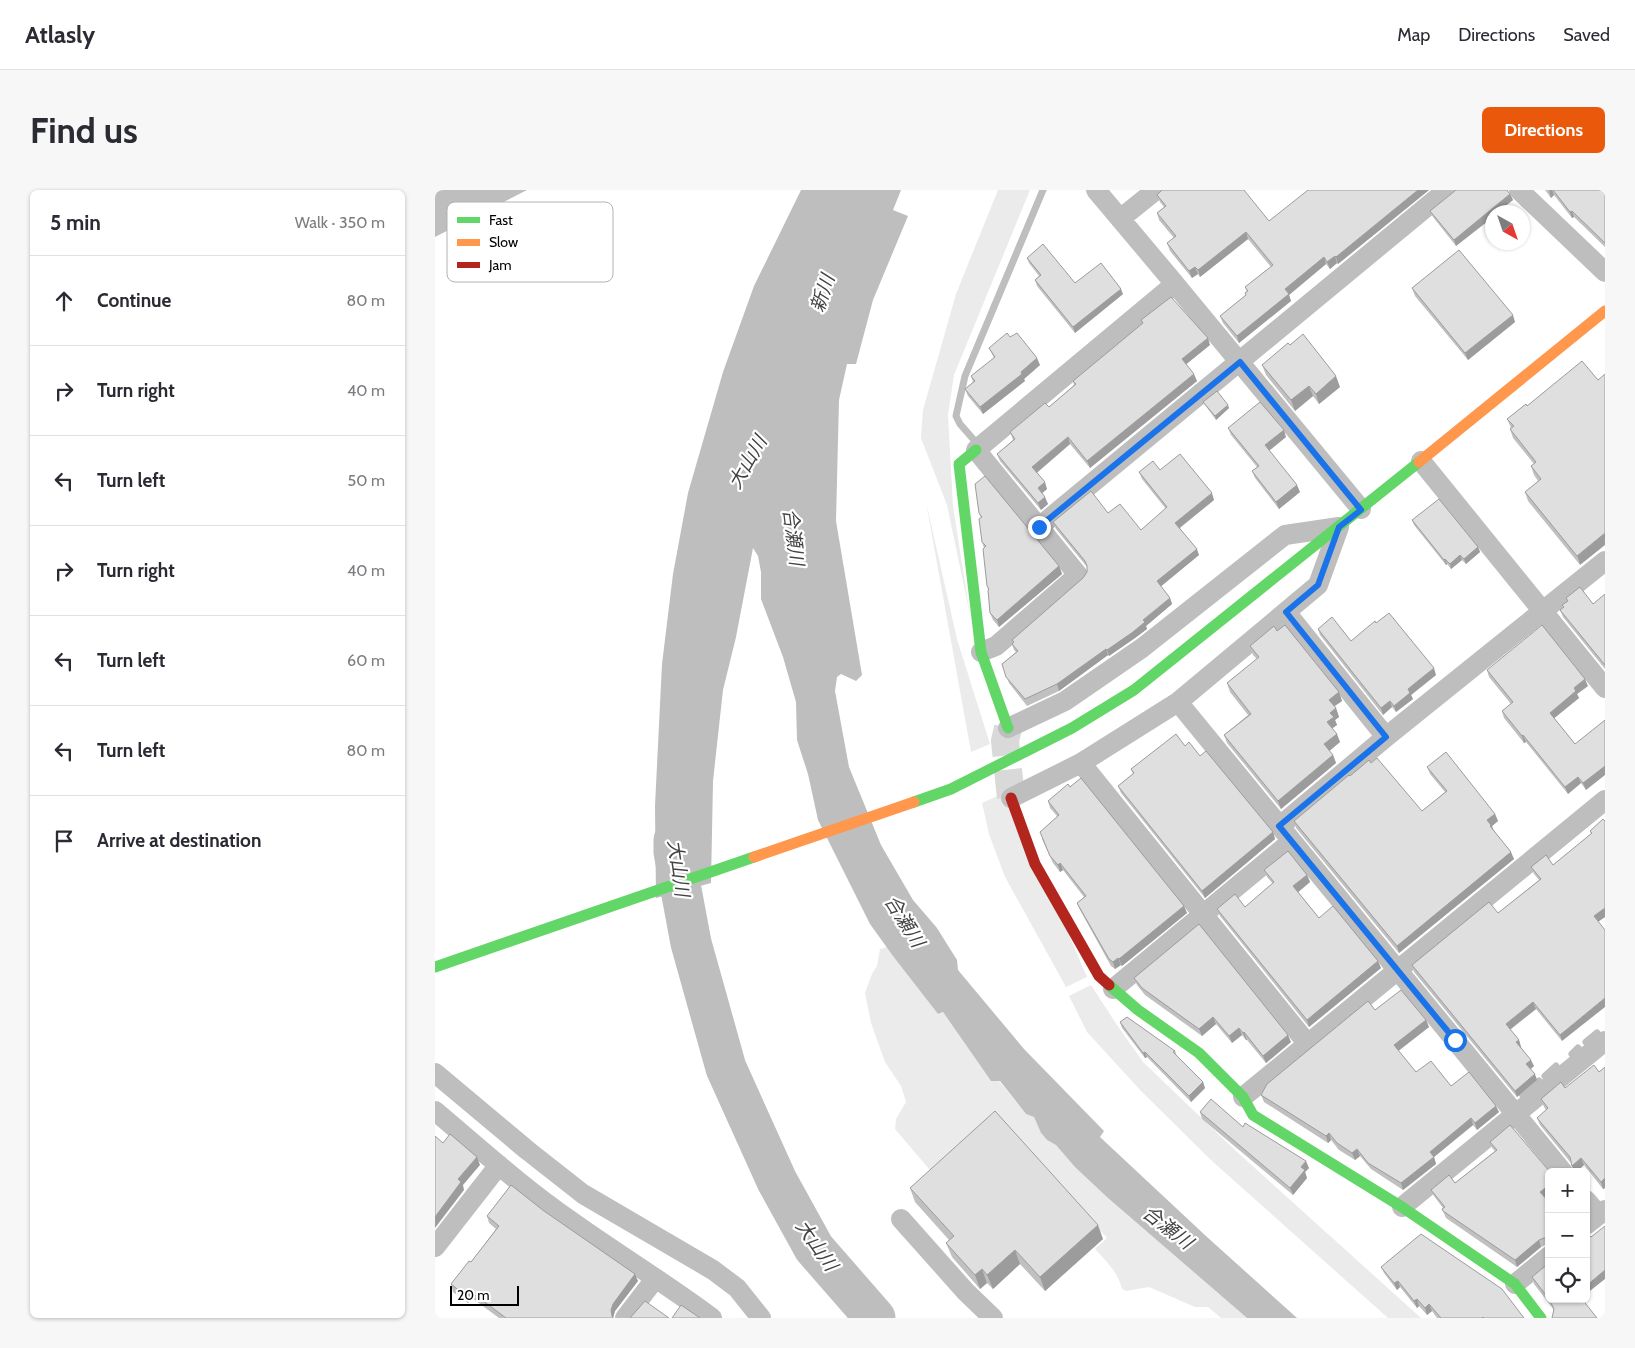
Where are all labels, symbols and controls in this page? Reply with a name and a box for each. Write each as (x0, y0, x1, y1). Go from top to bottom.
text: Atlasly (25, 20, 95, 49)
text: Map (1397, 24, 1430, 46)
text: Directions (1458, 24, 1535, 46)
text: Saved (1563, 24, 1610, 46)
button: Directions (1482, 107, 1605, 153)
text: Find us (30, 109, 138, 152)
legend (447, 202, 613, 282)
north arrow (1485, 205, 1530, 250)
text: 5 min (50, 210, 101, 235)
text: Fast (489, 211, 513, 229)
text: Walk · 350 m (295, 213, 385, 232)
text: Slow (489, 233, 518, 251)
text: Jam (488, 256, 511, 274)
water label: 新川 (806, 270, 840, 315)
icon: ahead (50, 287, 78, 315)
text: Continue (97, 289, 171, 312)
text: 80 m (347, 291, 385, 310)
icon: right (50, 377, 78, 405)
text: Turn right (97, 379, 175, 402)
text: 40 m (347, 381, 385, 400)
water label: 大山川 (723, 430, 773, 493)
icon: left (50, 467, 78, 495)
text: Turn left (97, 469, 165, 492)
text: 50 m (348, 471, 385, 490)
water label: 合瀬川 (779, 507, 809, 569)
route end (1028, 516, 1051, 539)
icon: right (50, 557, 78, 585)
text: Turn right (97, 559, 175, 582)
text: 40 m (347, 561, 385, 580)
icon: left (50, 647, 78, 675)
text: Turn left (97, 649, 165, 672)
text: 60 m (347, 651, 385, 670)
icon: left (50, 737, 78, 765)
text: Turn left (97, 739, 165, 762)
text: 80 m (347, 741, 385, 760)
icon: arrive (50, 827, 78, 855)
text: Arrive at destination (97, 829, 261, 852)
water label: 大山川 (663, 838, 694, 900)
water label: 合瀬川 (880, 891, 930, 953)
route start (1444, 1029, 1467, 1052)
map controls (1545, 1168, 1590, 1303)
button: + (1545, 1168, 1590, 1213)
water label: 合瀬川 (1138, 1201, 1199, 1255)
button: − (1545, 1213, 1590, 1258)
water label: 大山川 (791, 1215, 844, 1277)
button: locate (1545, 1258, 1590, 1303)
scale bar (450, 1283, 519, 1306)
text: 20 m (457, 1286, 490, 1304)

